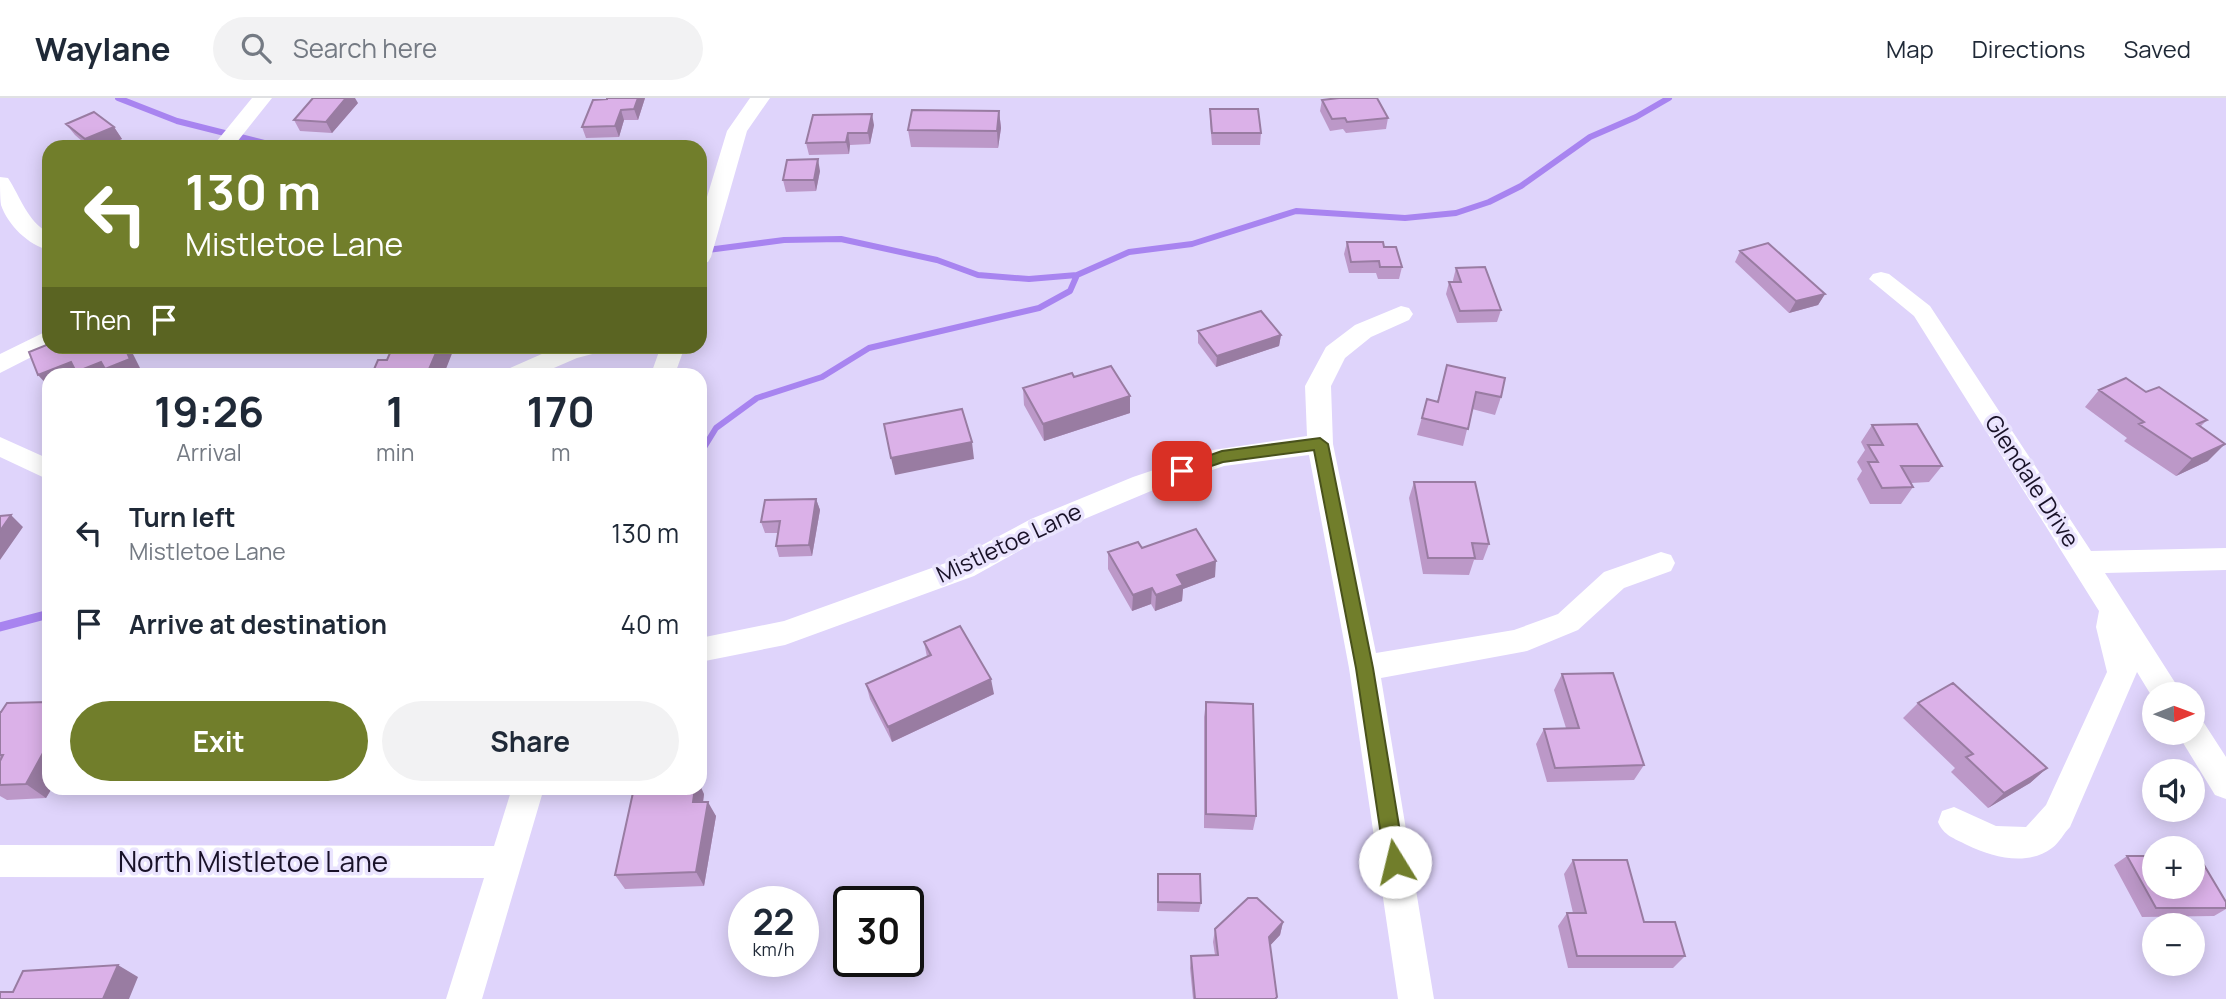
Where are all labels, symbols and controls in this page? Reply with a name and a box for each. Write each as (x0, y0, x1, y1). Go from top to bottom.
search box (213, 17, 703, 80)
text: Waylane (35, 26, 171, 71)
icon: search (237, 29, 275, 67)
text: Search here (293, 30, 437, 66)
text: Map (1886, 32, 1934, 65)
text: Directions (1972, 32, 2085, 65)
text: Saved (2123, 32, 2191, 65)
text: 130 m (185, 158, 321, 225)
icon: left (70, 168, 161, 259)
text: Mistletoe Lane (185, 222, 403, 266)
icon: arrive (145, 301, 183, 339)
text: Then (70, 302, 131, 338)
text: 19:26 (154, 382, 264, 440)
text: 1 (386, 382, 404, 440)
text: 170 (527, 382, 595, 440)
street label: Glendale Drive (1978, 408, 2088, 553)
text: Arrival (176, 436, 242, 468)
text: min (376, 436, 415, 468)
text: m (551, 436, 571, 468)
pin (1152, 441, 1212, 501)
icon: arrive (1163, 452, 1201, 490)
street label: Mistletoe Lane (931, 494, 1086, 590)
text: Turn left (129, 499, 236, 535)
icon: left (70, 514, 108, 552)
text: 130 m (611, 515, 679, 551)
text: Mistletoe Lane (129, 535, 286, 567)
icon: arrive (70, 605, 108, 643)
text: Arrive at destination (129, 606, 387, 642)
text: 40 m (621, 606, 679, 642)
north arrow (2142, 682, 2205, 746)
map controls (2142, 682, 2205, 976)
button: Exit (70, 701, 368, 781)
button: Share (382, 701, 679, 781)
button: sound (2142, 759, 2205, 822)
position arrow (1358, 825, 1432, 899)
button: + (2142, 836, 2205, 899)
street label: North Mistletoe Lane (118, 842, 388, 880)
speed limit sign: 30 (833, 886, 924, 977)
text: 22 (753, 898, 794, 946)
button: − (2142, 913, 2205, 976)
text: km/h (753, 937, 794, 961)

